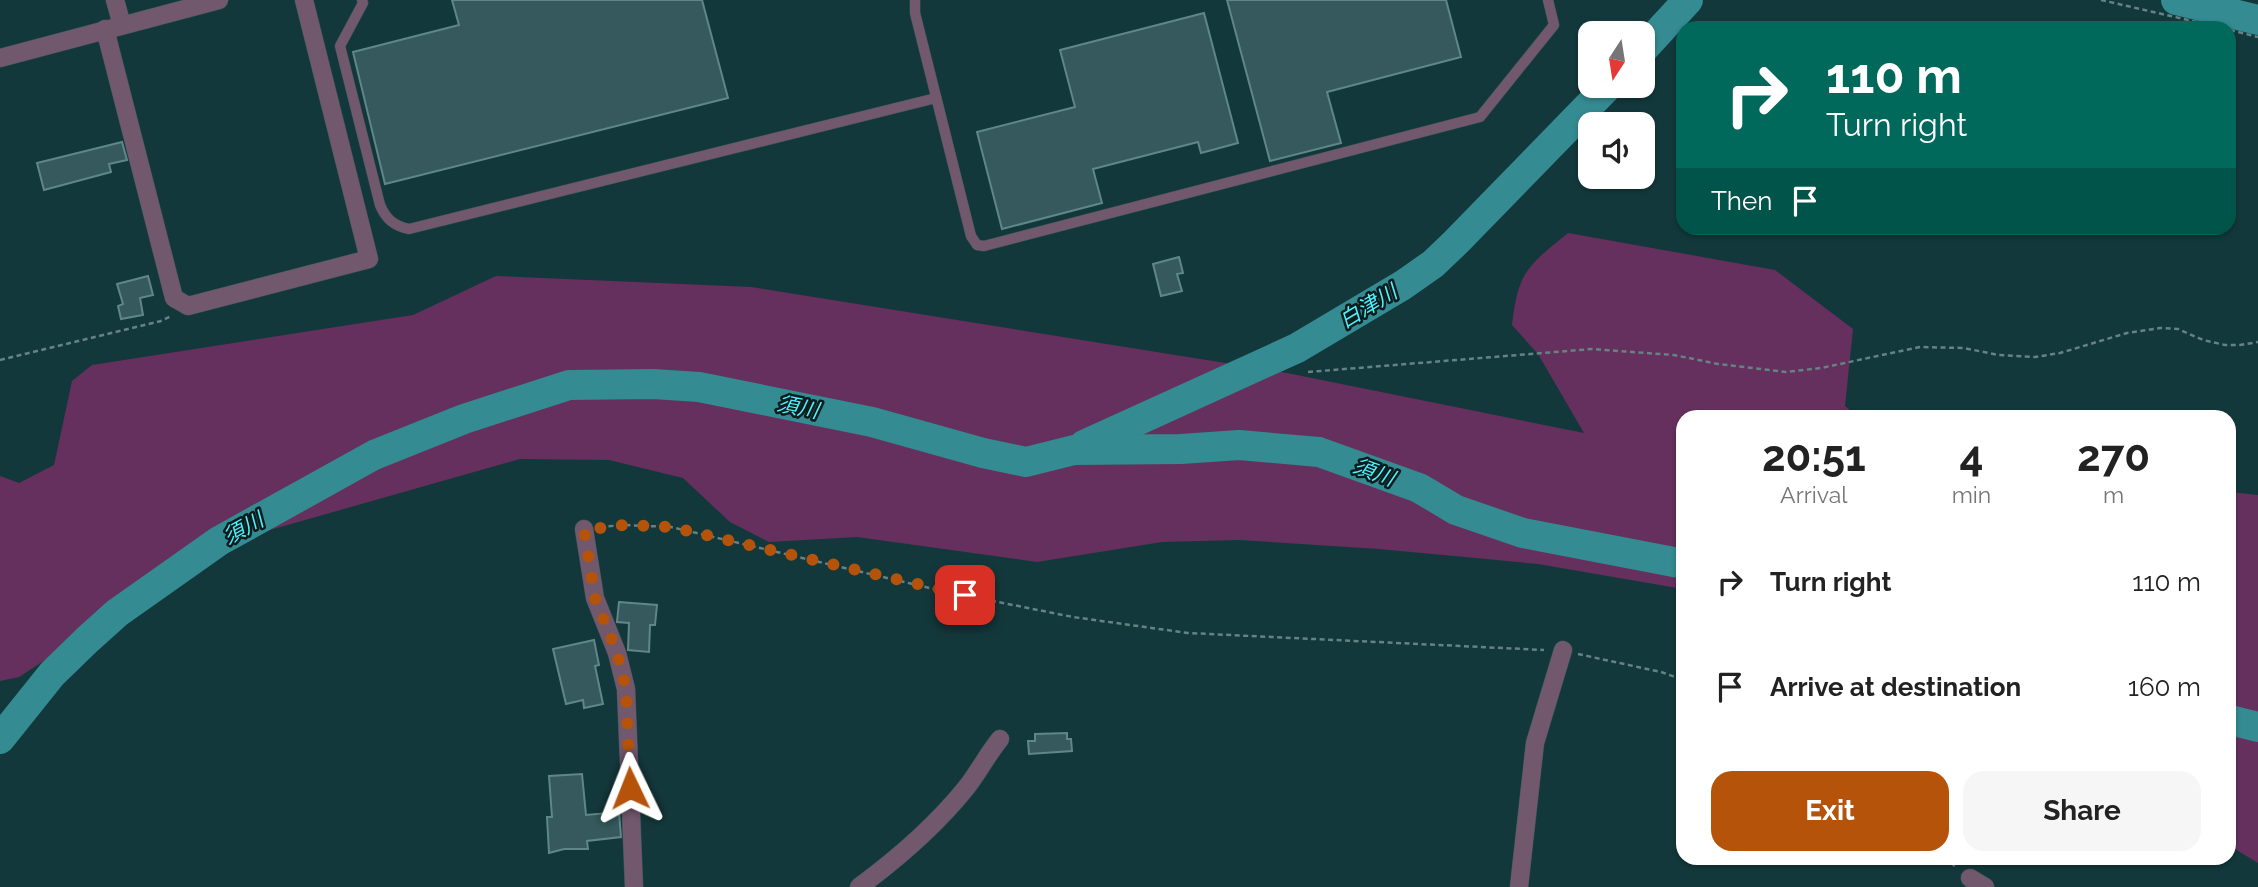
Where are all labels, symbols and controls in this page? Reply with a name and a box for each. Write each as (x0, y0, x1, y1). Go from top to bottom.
north arrow (1578, 21, 1656, 98)
map controls (1578, 21, 1655, 189)
text: 110 m (1826, 47, 1962, 104)
icon: right (1711, 49, 1802, 140)
text: Turn right (1826, 106, 1967, 143)
button: sound (1578, 112, 1655, 189)
icon: arrive (1786, 182, 1824, 220)
text: Then (1711, 186, 1772, 216)
water label: 白津川 (1335, 278, 1403, 333)
water label: 須川 (775, 391, 823, 424)
text: 20:51 (1762, 432, 1866, 481)
text: 4 (1959, 432, 1983, 481)
text: 270 (2077, 432, 2150, 481)
water label: 須川 (1350, 453, 1400, 492)
text: Arrival (1780, 481, 1848, 508)
text: min (1952, 481, 1991, 508)
text: m (2103, 481, 2124, 508)
water label: 須川 (219, 506, 269, 549)
icon: right (1711, 563, 1749, 601)
pin (935, 565, 995, 625)
text: Turn right (1770, 567, 1891, 597)
text: 110 m (2132, 567, 2201, 597)
icon: arrive (946, 576, 984, 614)
icon: arrive (1711, 668, 1749, 706)
text: Arrive at destination (1770, 672, 2021, 702)
text: 160 m (2128, 672, 2201, 702)
position arrow (593, 751, 667, 825)
button: Exit (1711, 771, 1949, 851)
button: Share (1963, 771, 2201, 851)

